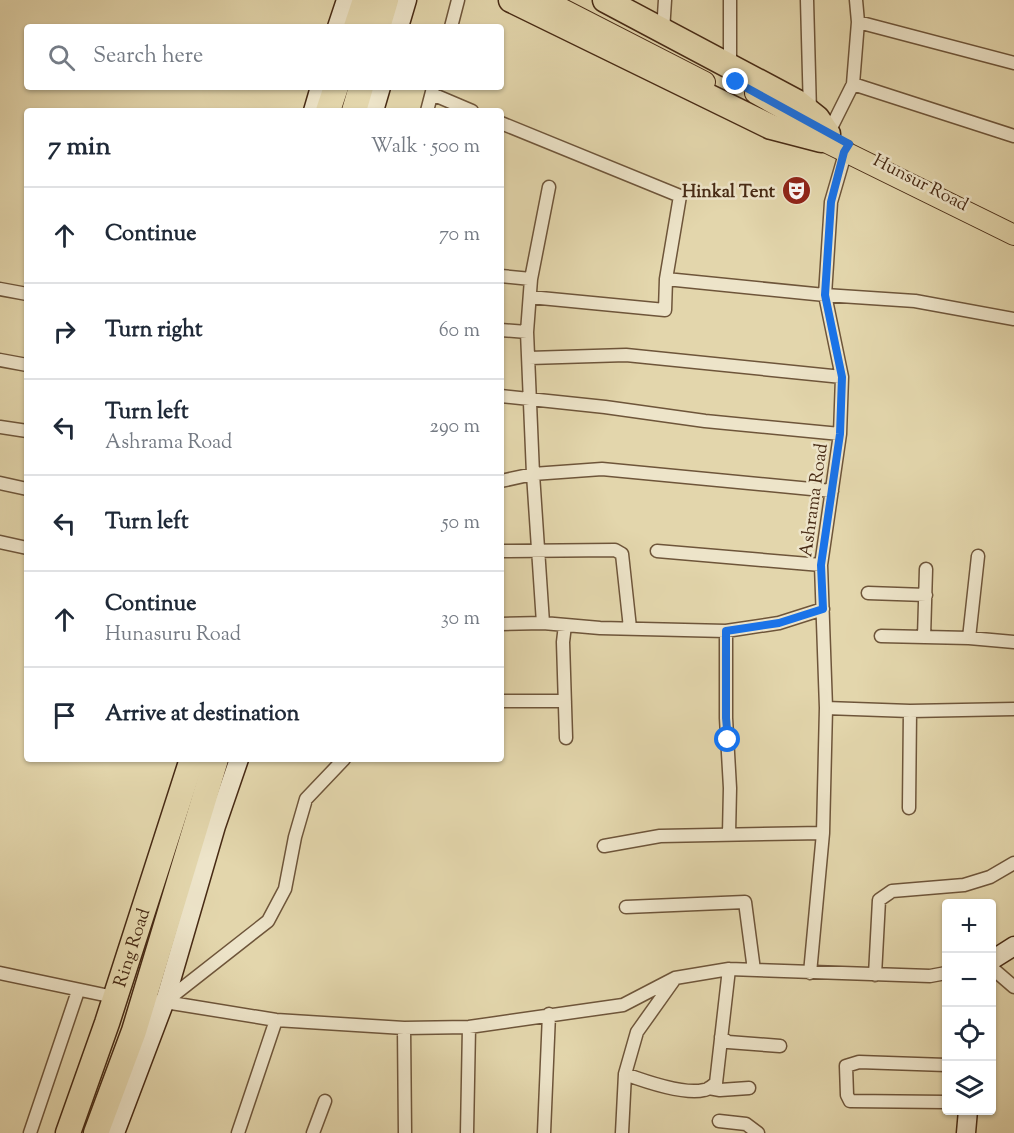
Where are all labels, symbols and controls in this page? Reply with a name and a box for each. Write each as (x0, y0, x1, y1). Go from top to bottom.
search box (24, 24, 504, 90)
icon: search (45, 41, 78, 74)
text: Search here (93, 41, 203, 73)
route end (722, 68, 748, 94)
text: 7 min (48, 129, 111, 166)
text: Walk · 500 m (371, 133, 480, 162)
street label: Hunsur Road (868, 149, 972, 219)
theatre icon: Hinkal Tent (780, 175, 812, 207)
place label: Hinkal Tent (682, 180, 776, 206)
icon: ahead (48, 219, 81, 252)
text: Continue (105, 219, 196, 251)
text: 70 m (439, 221, 480, 250)
icon: right (48, 315, 81, 348)
text: Turn right (105, 315, 202, 347)
text: 60 m (439, 317, 480, 346)
text: Turn left (105, 397, 188, 429)
icon: left (48, 411, 81, 444)
text: 290 m (430, 413, 480, 442)
text: Ashrama Road (105, 429, 232, 458)
street label: Ashrama Road (794, 442, 836, 559)
icon: left (48, 507, 81, 540)
text: Turn left (105, 507, 188, 539)
text: 50 m (442, 509, 480, 538)
text: Continue (105, 589, 196, 621)
icon: ahead (48, 603, 81, 636)
text: 30 m (441, 605, 480, 634)
text: Hunasuru Road (105, 621, 241, 650)
icon: arrive (48, 699, 81, 732)
text: Arrive at destination (105, 699, 300, 731)
route start (714, 726, 740, 752)
map controls (942, 899, 996, 1115)
button: + (942, 899, 996, 953)
street label: Ring Road (108, 905, 158, 991)
button: − (942, 953, 996, 1007)
button: locate (942, 1007, 996, 1061)
button: layers (942, 1061, 996, 1115)

